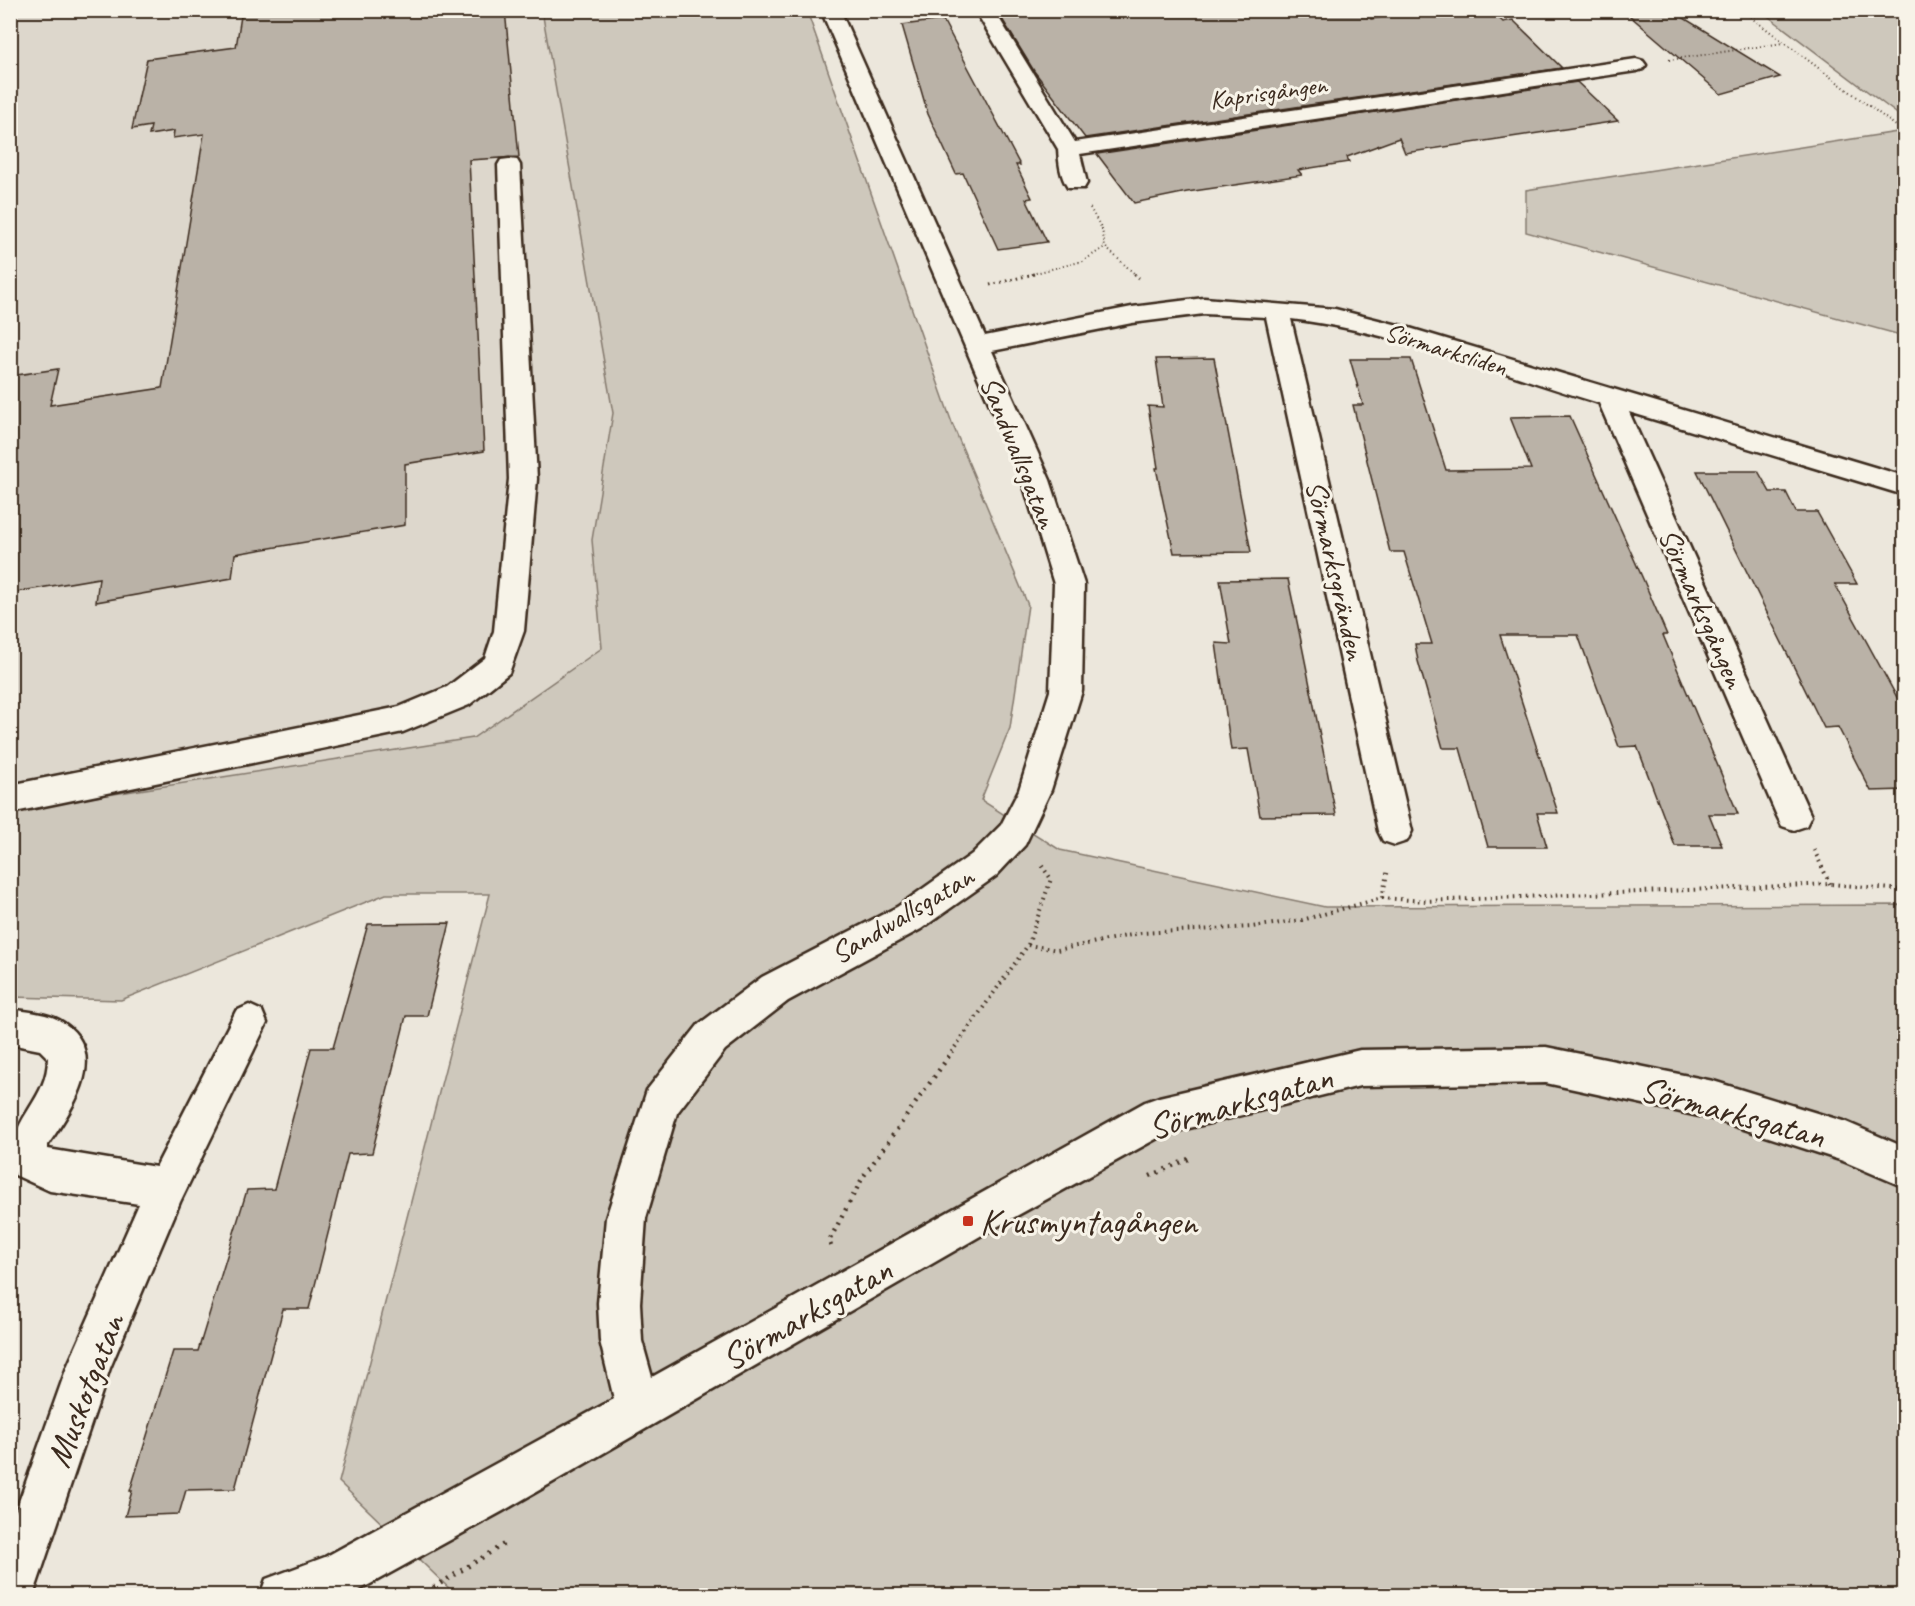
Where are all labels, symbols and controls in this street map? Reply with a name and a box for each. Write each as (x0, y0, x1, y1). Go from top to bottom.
street label: Kaprisgången (1207, 68, 1330, 117)
street label: Sörmarksliden (1381, 315, 1511, 384)
street label: Sandwallsgatan (971, 371, 1067, 535)
street label: Sörmarksgränden (1297, 477, 1375, 665)
street label: Sörmarksgången (1650, 522, 1755, 695)
street label: Sandwallsgatan (824, 857, 982, 973)
street label: Sörmarksgatan (1143, 1054, 1338, 1150)
street label: Sörmarksgatan (1635, 1065, 1831, 1159)
place label: Krusmyntagången (980, 1199, 1199, 1245)
marker: Krusmyntagången (961, 1214, 975, 1228)
street label: Sörmarksgatan (713, 1246, 901, 1381)
street label: Muskotgatan (35, 1306, 136, 1473)

